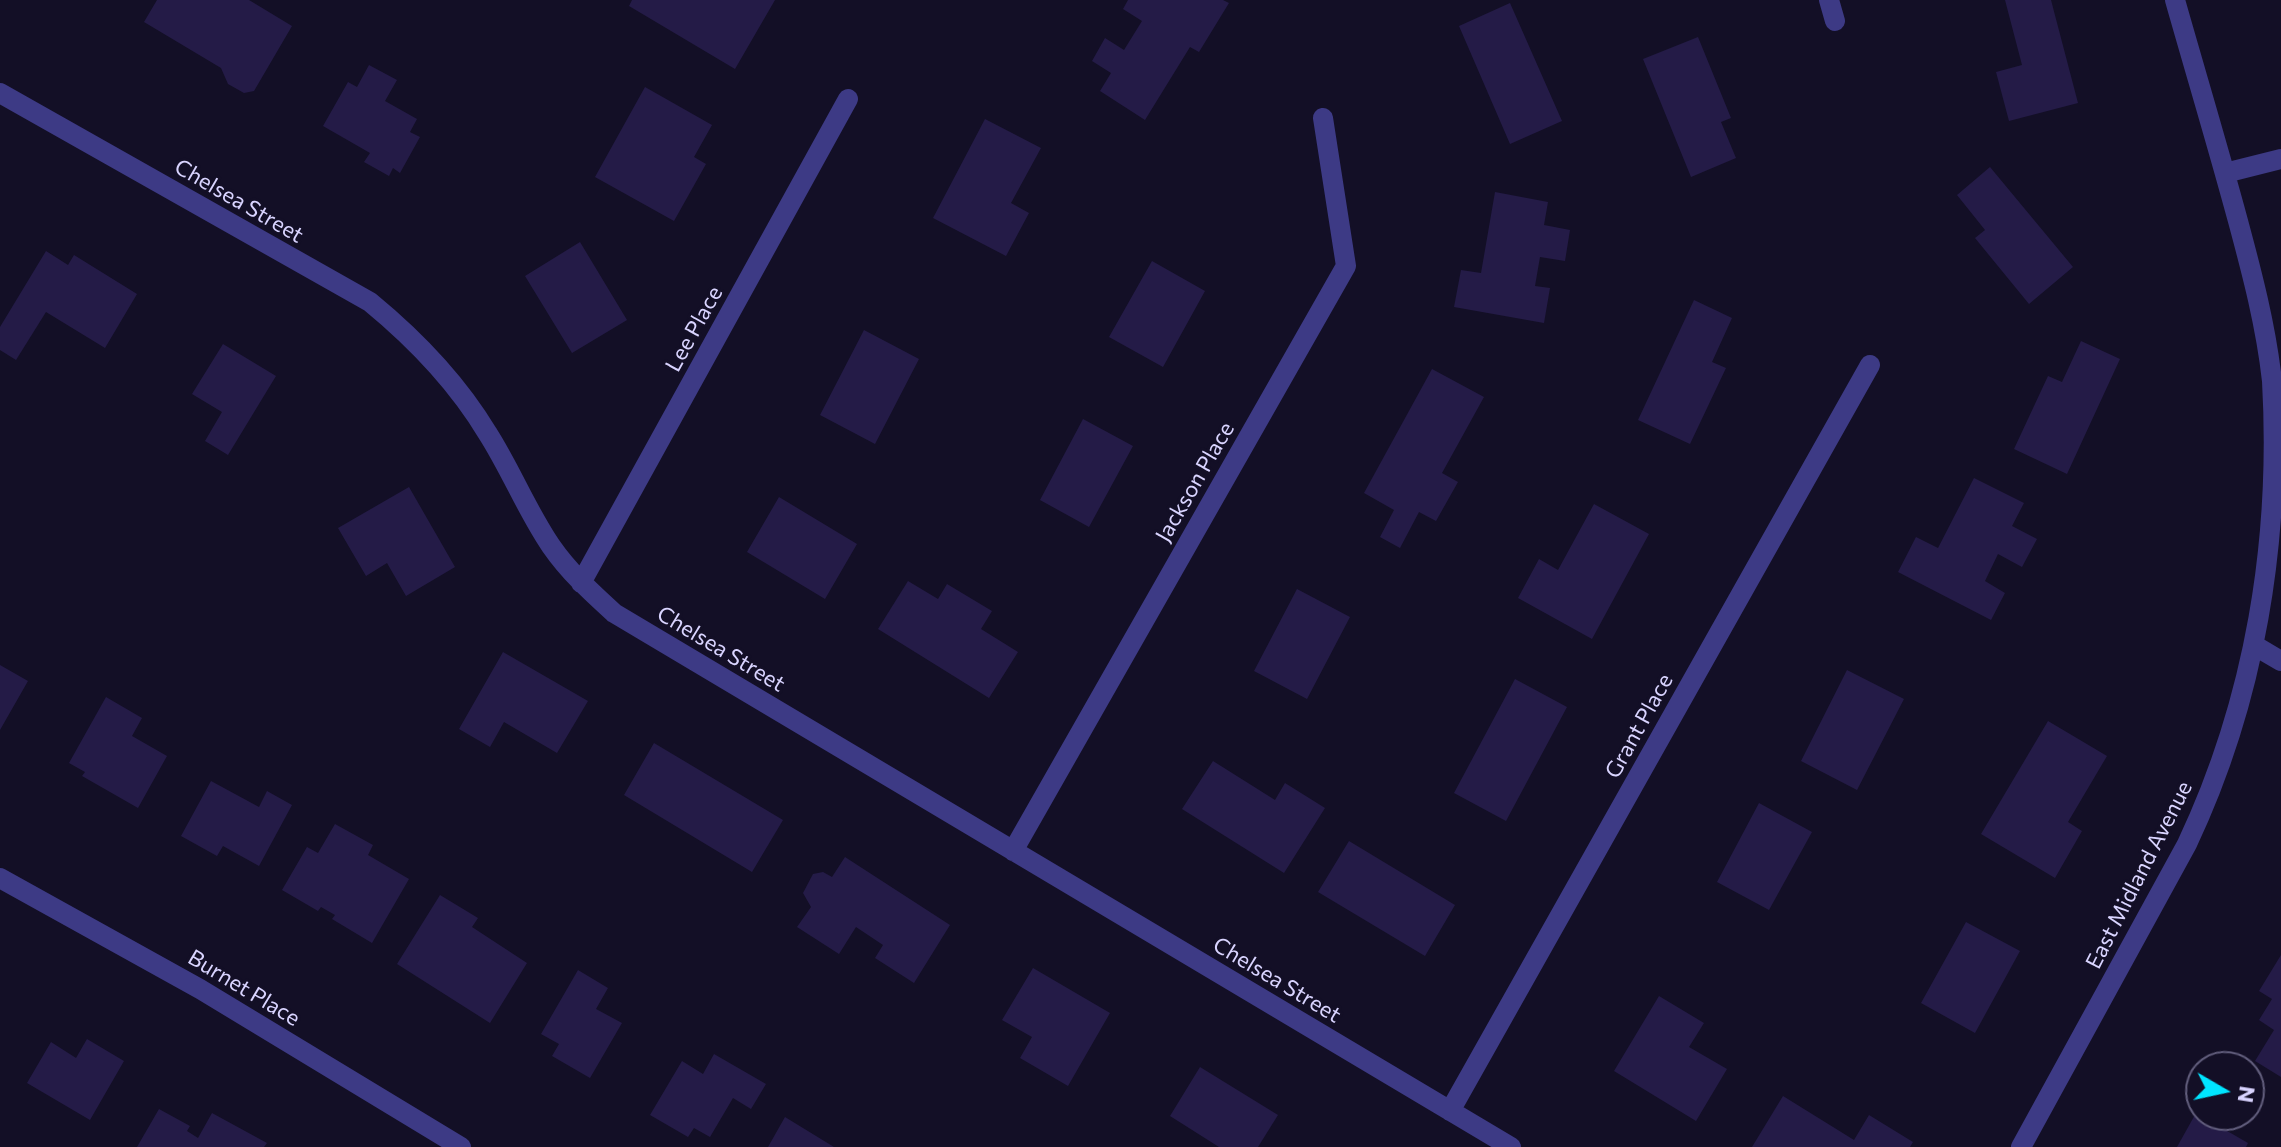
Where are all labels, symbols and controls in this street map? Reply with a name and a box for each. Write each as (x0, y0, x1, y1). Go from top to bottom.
street label: Chelsea Street (170, 153, 308, 249)
street label: Lee Place (660, 282, 728, 376)
street label: Jackson Place (1150, 417, 1240, 547)
street label: Chelsea Street (652, 601, 790, 697)
street label: Grant Place (1599, 669, 1679, 783)
street label: East Midland Avenue (2080, 777, 2198, 973)
street label: Chelsea Street (1208, 932, 1346, 1028)
street label: Burnet Place (183, 944, 305, 1032)
north arrow (2185, 1051, 2265, 1131)
text: N (2233, 1084, 2262, 1105)

